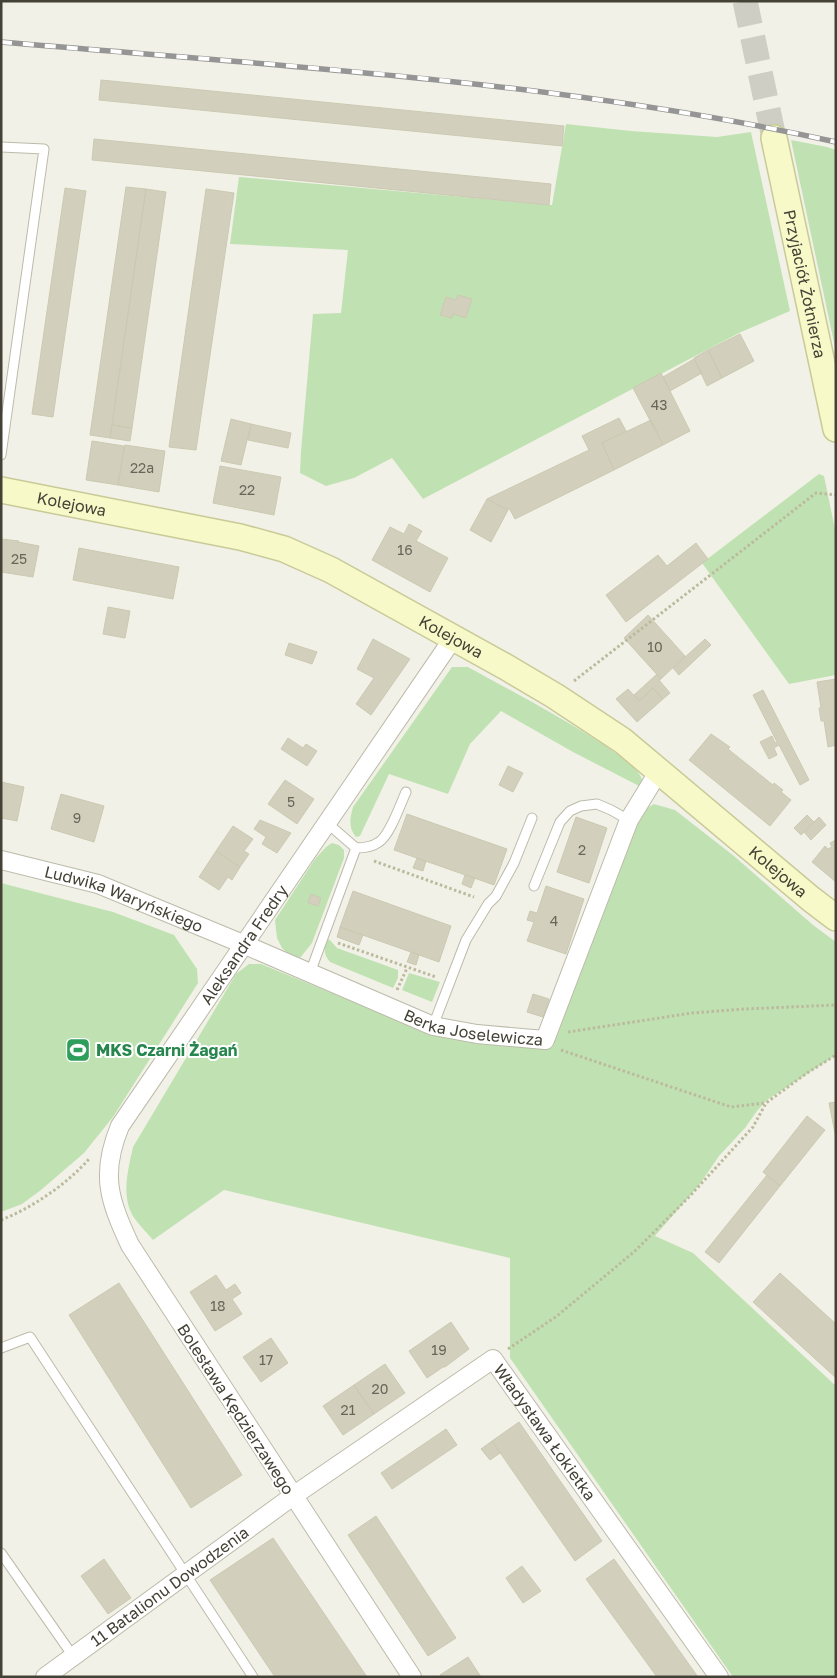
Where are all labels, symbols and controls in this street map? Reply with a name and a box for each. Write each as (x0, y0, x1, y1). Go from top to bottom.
street label: Przyjaciół Żołnierza (779, 208, 831, 360)
house number: 43 (651, 396, 667, 413)
house number: 22a (130, 459, 154, 476)
house number: 22 (239, 481, 255, 498)
street label: Kolejowa (35, 487, 108, 520)
house number: 16 (397, 541, 413, 558)
house number: 25 (11, 550, 27, 567)
street label: Kolejowa (416, 611, 487, 662)
house number: 10 (647, 638, 663, 655)
house number: 5 (287, 793, 295, 810)
house number: 9 (73, 809, 81, 826)
house number: 2 (578, 841, 586, 858)
street label: Kolejowa (745, 841, 811, 902)
street label: Ludwika Waryńskiego (43, 861, 206, 936)
street label: Aleksandra Fredry (196, 881, 292, 1008)
house number: 4 (550, 912, 558, 929)
street label: Berka Joselewicza (401, 1005, 544, 1050)
sports icon: MKS Czarni Żagań (65, 1037, 91, 1063)
place label: MKS Czarni Żagań (96, 1040, 237, 1060)
house number: 18 (210, 1297, 226, 1314)
street label: Bolesława Kędzierzawego (173, 1320, 299, 1498)
house number: 19 (431, 1341, 447, 1358)
house number: 17 (259, 1351, 273, 1368)
street label: Władysława Łokietka (490, 1360, 600, 1504)
house number: 20 (372, 1380, 388, 1397)
house number: 21 (341, 1401, 356, 1418)
street label: 11 Batalionu Dowodzenia (86, 1522, 252, 1651)

